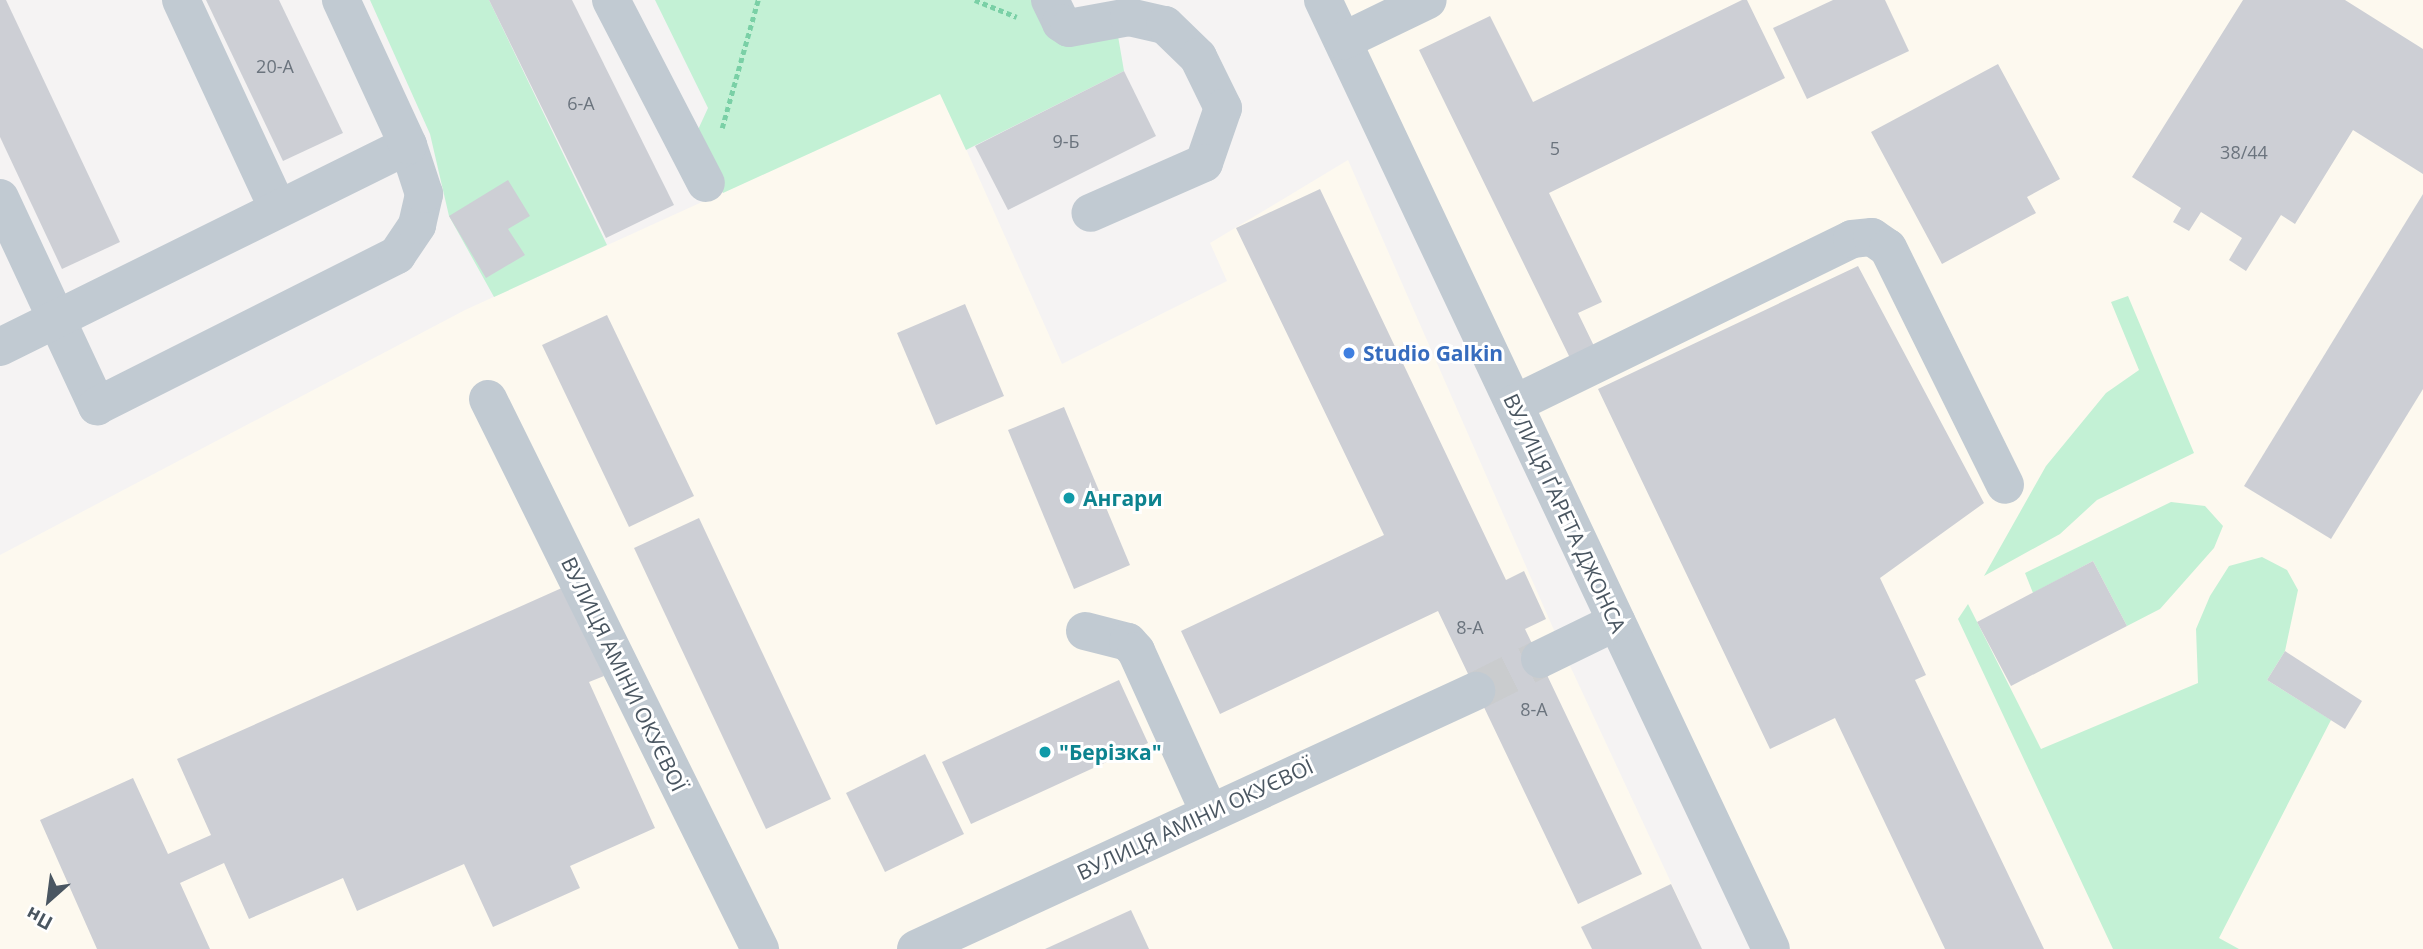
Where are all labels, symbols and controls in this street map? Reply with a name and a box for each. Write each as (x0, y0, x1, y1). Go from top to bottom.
house number: 20-А (256, 55, 294, 77)
house number: 6-А (567, 92, 595, 114)
house number: 9-Б (1052, 130, 1080, 152)
house number: 5 (1550, 137, 1560, 159)
house number: 38/44 (2220, 141, 2268, 163)
place label: Studio Galkin (1363, 340, 1503, 366)
marker: Studio Galkin (1341, 345, 1357, 361)
street label: ВУЛИЦЯ ҐАРЕТА ДЖОНСА (1498, 390, 1632, 636)
place label: Ангари (1083, 485, 1163, 511)
marker: Ангари (1061, 490, 1077, 506)
street label: ВУЛИЦЯ АМІНИ ОКУЄВОЇ (556, 553, 692, 795)
house number: 8-А (1456, 616, 1484, 638)
house number: 8-А (1520, 698, 1548, 720)
place label: "Берізка" (1059, 739, 1162, 765)
marker: "Берізка" (1037, 744, 1053, 760)
street label: ВУЛИЦЯ АМІНИ ОКУЄВОЇ (1073, 753, 1317, 885)
north arrow (14, 865, 84, 935)
text: Пн (21, 901, 57, 936)

